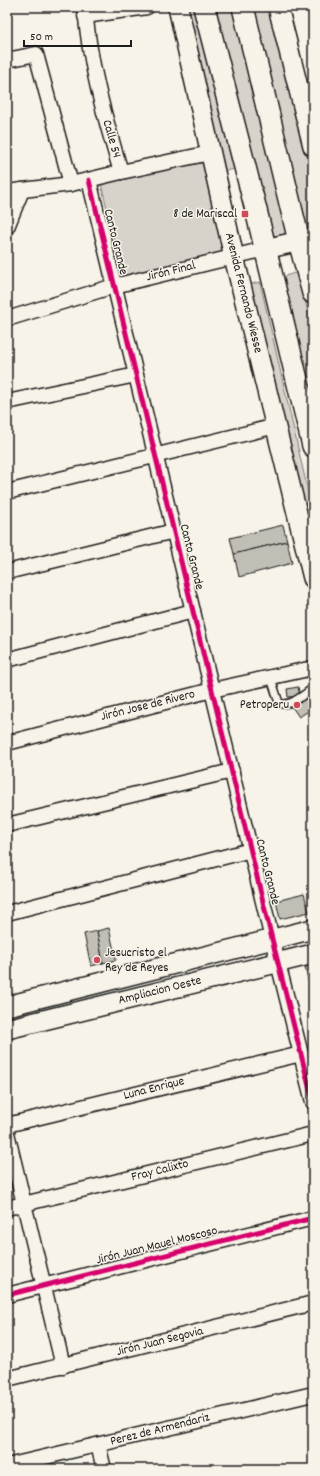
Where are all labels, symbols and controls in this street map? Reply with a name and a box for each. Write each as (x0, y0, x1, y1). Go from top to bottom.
scale bar (24, 22, 131, 48)
text: 50 m (30, 29, 53, 46)
street label: Calle 54 (97, 118, 125, 160)
place label: 8 de Mariscal (173, 205, 237, 224)
street label: Canto Grande (98, 207, 132, 277)
marker: 8 de Mariscal (240, 209, 250, 219)
street label: Avenida Fernando Wiesse (219, 231, 267, 355)
street label: Jirón Final (144, 257, 198, 287)
street label: Canto Grande (174, 522, 208, 592)
street label: Jirón Jose de Rivero (99, 685, 197, 727)
place label: Petroperu (240, 696, 289, 715)
marker: Petroperu (292, 700, 302, 710)
street label: Canto Grande (250, 837, 284, 907)
place label: Jesucristo el Rey de Reyes (105, 944, 169, 978)
marker: Jesucristo el Rey de Reyes (92, 955, 102, 965)
street label: Ampliacion Oeste (116, 971, 204, 1011)
street label: Luna Enrique (122, 1072, 187, 1106)
street label: Fray Calixto (129, 1155, 191, 1187)
street label: Jirón Juan Mauel Moscoso (94, 1222, 220, 1270)
street label: Jirón Juan Segovia (115, 1322, 206, 1362)
street label: Perez de Armendariz (108, 1408, 212, 1452)

